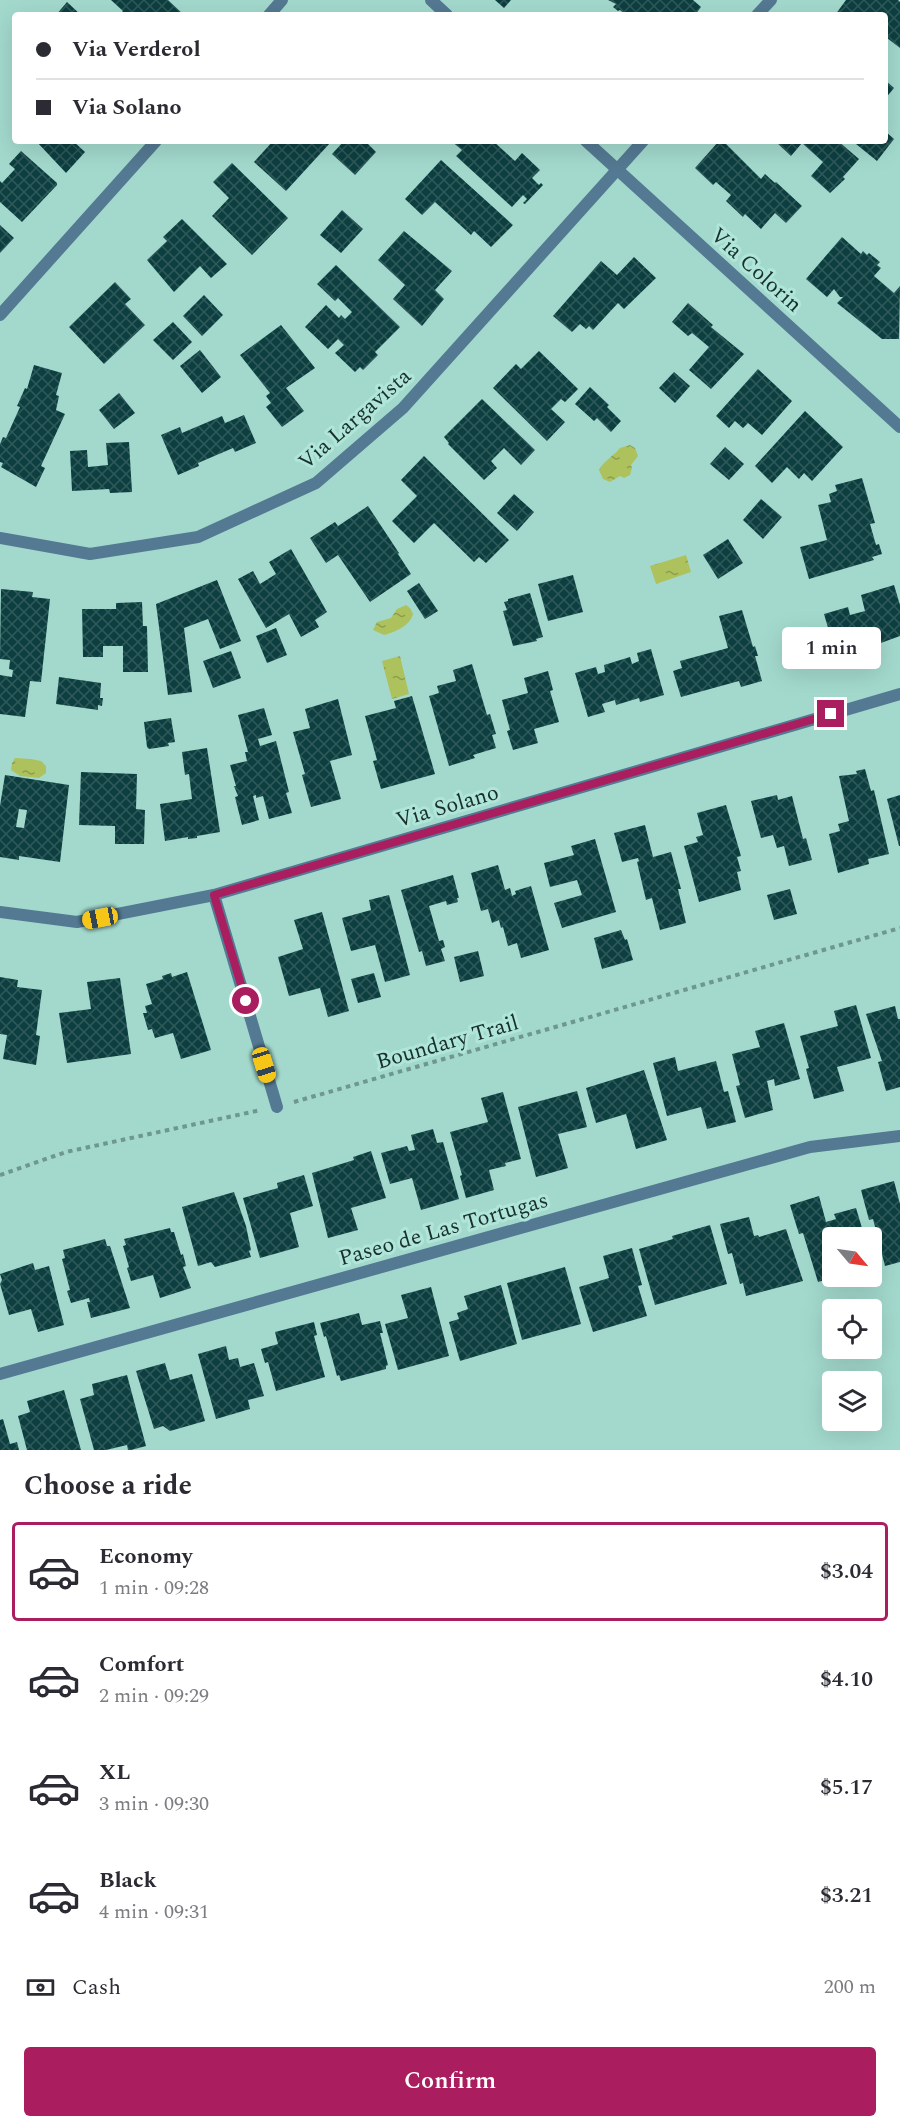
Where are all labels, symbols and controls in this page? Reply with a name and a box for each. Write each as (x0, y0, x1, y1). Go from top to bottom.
text: Via Verderol (72, 33, 201, 66)
text: Via Solano (72, 91, 182, 124)
street label: Via Colorin (703, 220, 809, 321)
street label: Via Largavista (291, 360, 419, 478)
callout: 1 min (782, 627, 880, 669)
text: 1 min (806, 633, 857, 663)
route end (817, 700, 844, 727)
street label: Via Solano (392, 776, 503, 837)
car (81, 906, 119, 930)
route start (232, 987, 259, 1014)
street label: Boundary Trail (372, 1006, 523, 1079)
car (250, 1045, 278, 1085)
street label: Paseo de Las Tortugas (335, 1184, 552, 1275)
north arrow (822, 1227, 882, 1287)
map controls (822, 1227, 882, 1431)
button: locate (822, 1299, 882, 1359)
button: layers (822, 1371, 882, 1431)
text: Choose a ride (24, 1465, 192, 1507)
text: Economy (99, 1540, 192, 1573)
icon: car (27, 1545, 81, 1599)
text: $3.04 (820, 1555, 873, 1588)
text: 1 min · 09:28 (99, 1573, 209, 1603)
text: Comfort (99, 1648, 184, 1681)
icon: car (27, 1653, 81, 1707)
text: $4.10 (820, 1663, 873, 1696)
text: 2 min · 09:29 (99, 1681, 209, 1711)
text: XL (99, 1756, 130, 1789)
icon: car (27, 1761, 81, 1815)
text: $5.17 (820, 1771, 873, 1804)
text: 3 min · 09:30 (99, 1789, 209, 1819)
text: Black (99, 1864, 157, 1897)
icon: car (27, 1869, 81, 1923)
text: $3.21 (820, 1879, 873, 1912)
text: 4 min · 09:31 (99, 1897, 209, 1927)
icon: cash (24, 1971, 57, 2004)
text: Cash (72, 1971, 121, 2004)
text: 200 m (824, 1972, 876, 2002)
button: Confirm (24, 2047, 876, 2116)

